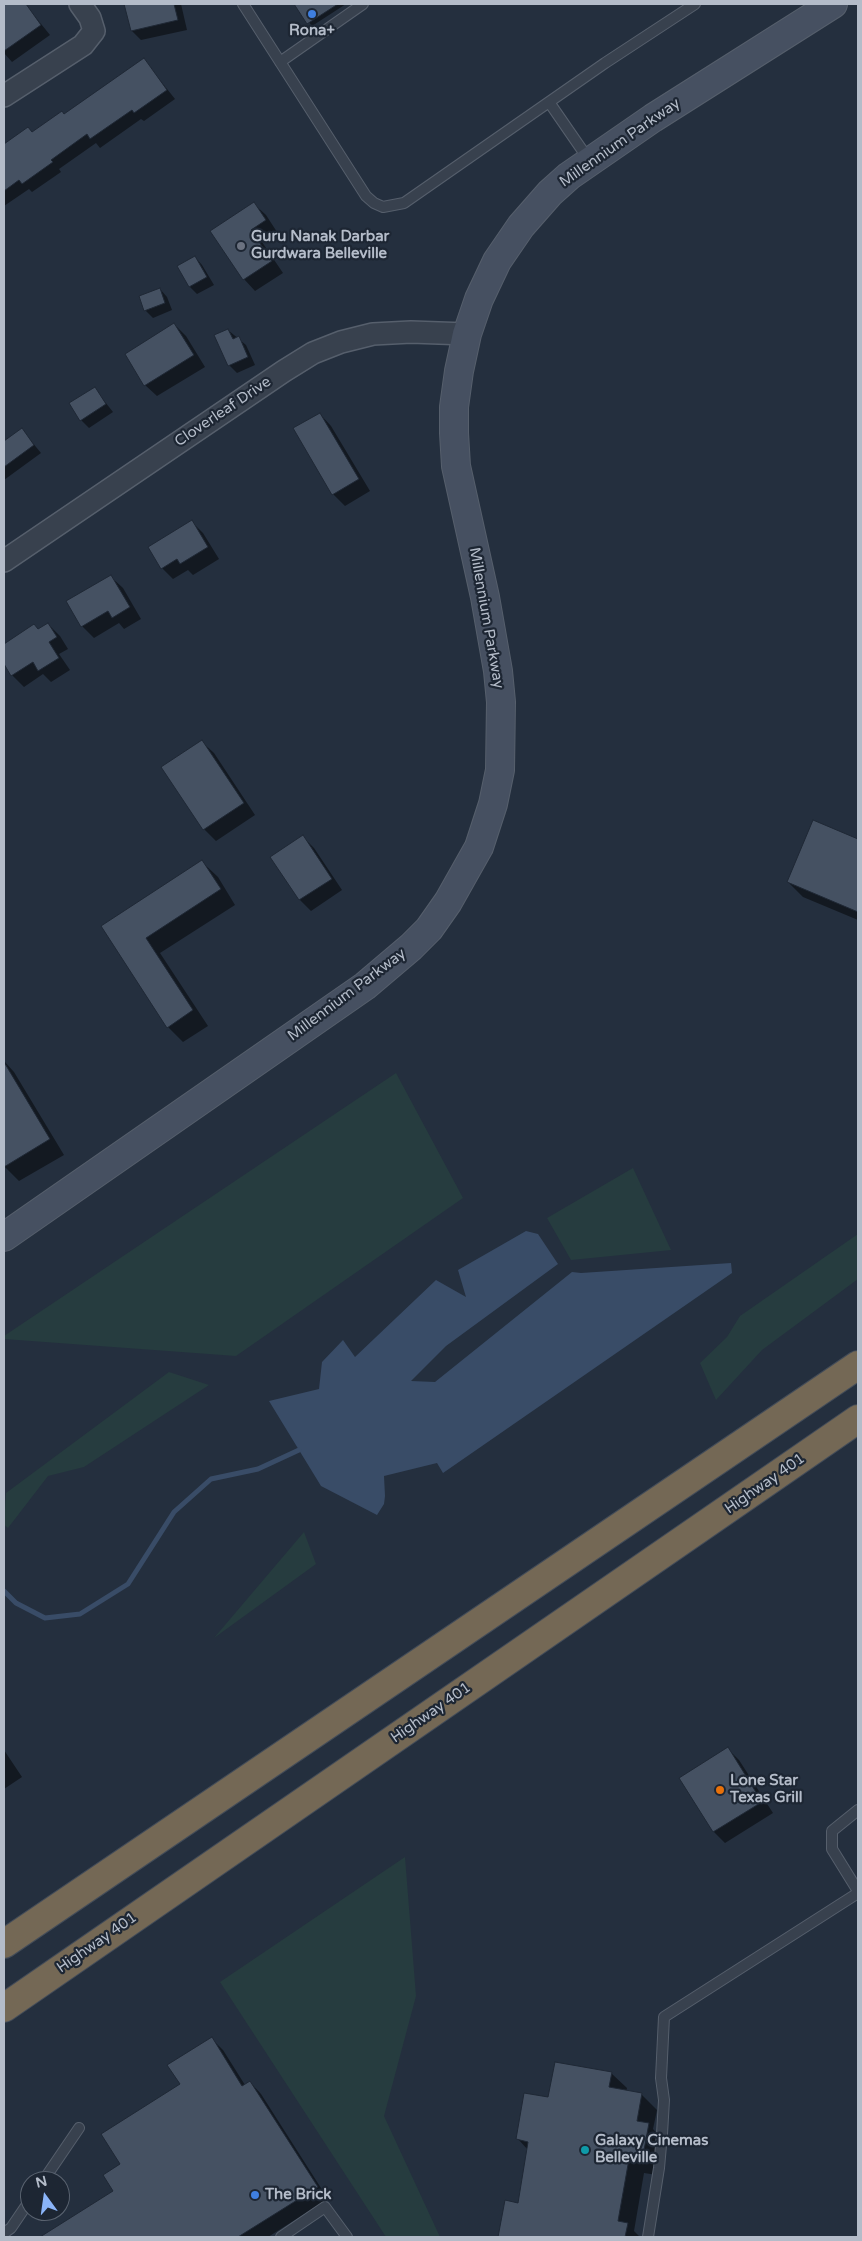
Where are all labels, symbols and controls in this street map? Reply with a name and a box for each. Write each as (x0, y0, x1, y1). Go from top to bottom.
marker: Rona+ (306, 8, 318, 20)
place label: Rona+ (289, 22, 335, 40)
street label: Millennium Parkway (556, 95, 684, 191)
place label: Guru Nanak Darbar Gurdwara Belleville (251, 228, 389, 263)
marker: Guru Nanak Darbar Gurdwara Belleville (235, 240, 247, 252)
street label: Cloverleaf Drive (171, 373, 275, 451)
street label: Millennium Parkway (465, 546, 507, 690)
street label: Millennium Parkway (284, 945, 410, 1045)
street label: Highway 401 (721, 1450, 809, 1518)
street label: Highway 401 (387, 1679, 475, 1747)
place label: Lone Star Texas Grill (730, 1772, 803, 1807)
marker: Lone Star Texas Grill (714, 1784, 726, 1796)
street label: Highway 401 (53, 1909, 141, 1977)
place label: Galaxy Cinemas Belleville (595, 2132, 708, 2167)
marker: Galaxy Cinemas Belleville (579, 2144, 591, 2156)
north arrow (20, 2171, 70, 2221)
text: N (34, 2172, 49, 2192)
place label: The Brick (265, 2186, 332, 2204)
marker: The Brick (249, 2189, 261, 2201)

